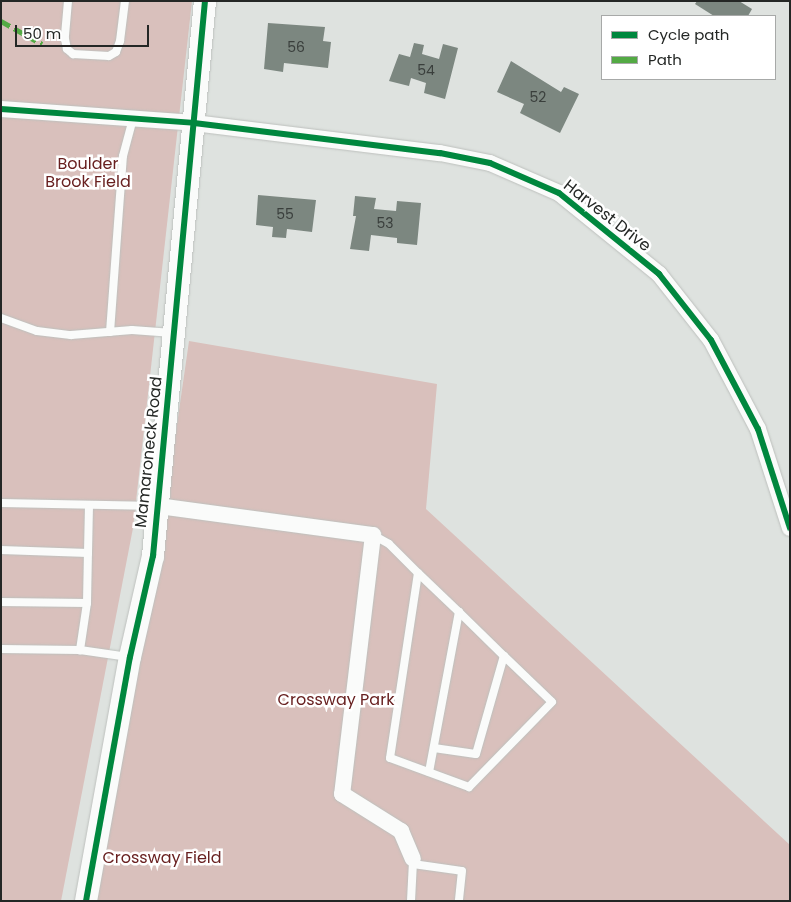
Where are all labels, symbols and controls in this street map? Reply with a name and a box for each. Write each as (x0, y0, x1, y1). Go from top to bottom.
scale bar (18, 15, 151, 47)
legend (601, 15, 776, 80)
text: 50 m (23, 23, 61, 44)
text: Cycle path (648, 24, 729, 45)
house number: 56 (287, 39, 305, 55)
text: Path (648, 49, 682, 70)
house number: 54 (417, 62, 435, 78)
house number: 52 (530, 89, 546, 105)
park label: Boulder Brook Field (45, 154, 131, 192)
street label: Harvest Drive (560, 176, 654, 256)
house number: 55 (276, 206, 294, 222)
house number: 53 (376, 215, 394, 231)
street label: Mamaroneck Road (132, 375, 166, 529)
park label: Crossway Park (278, 690, 394, 710)
park label: Crossway Field (102, 848, 222, 868)

